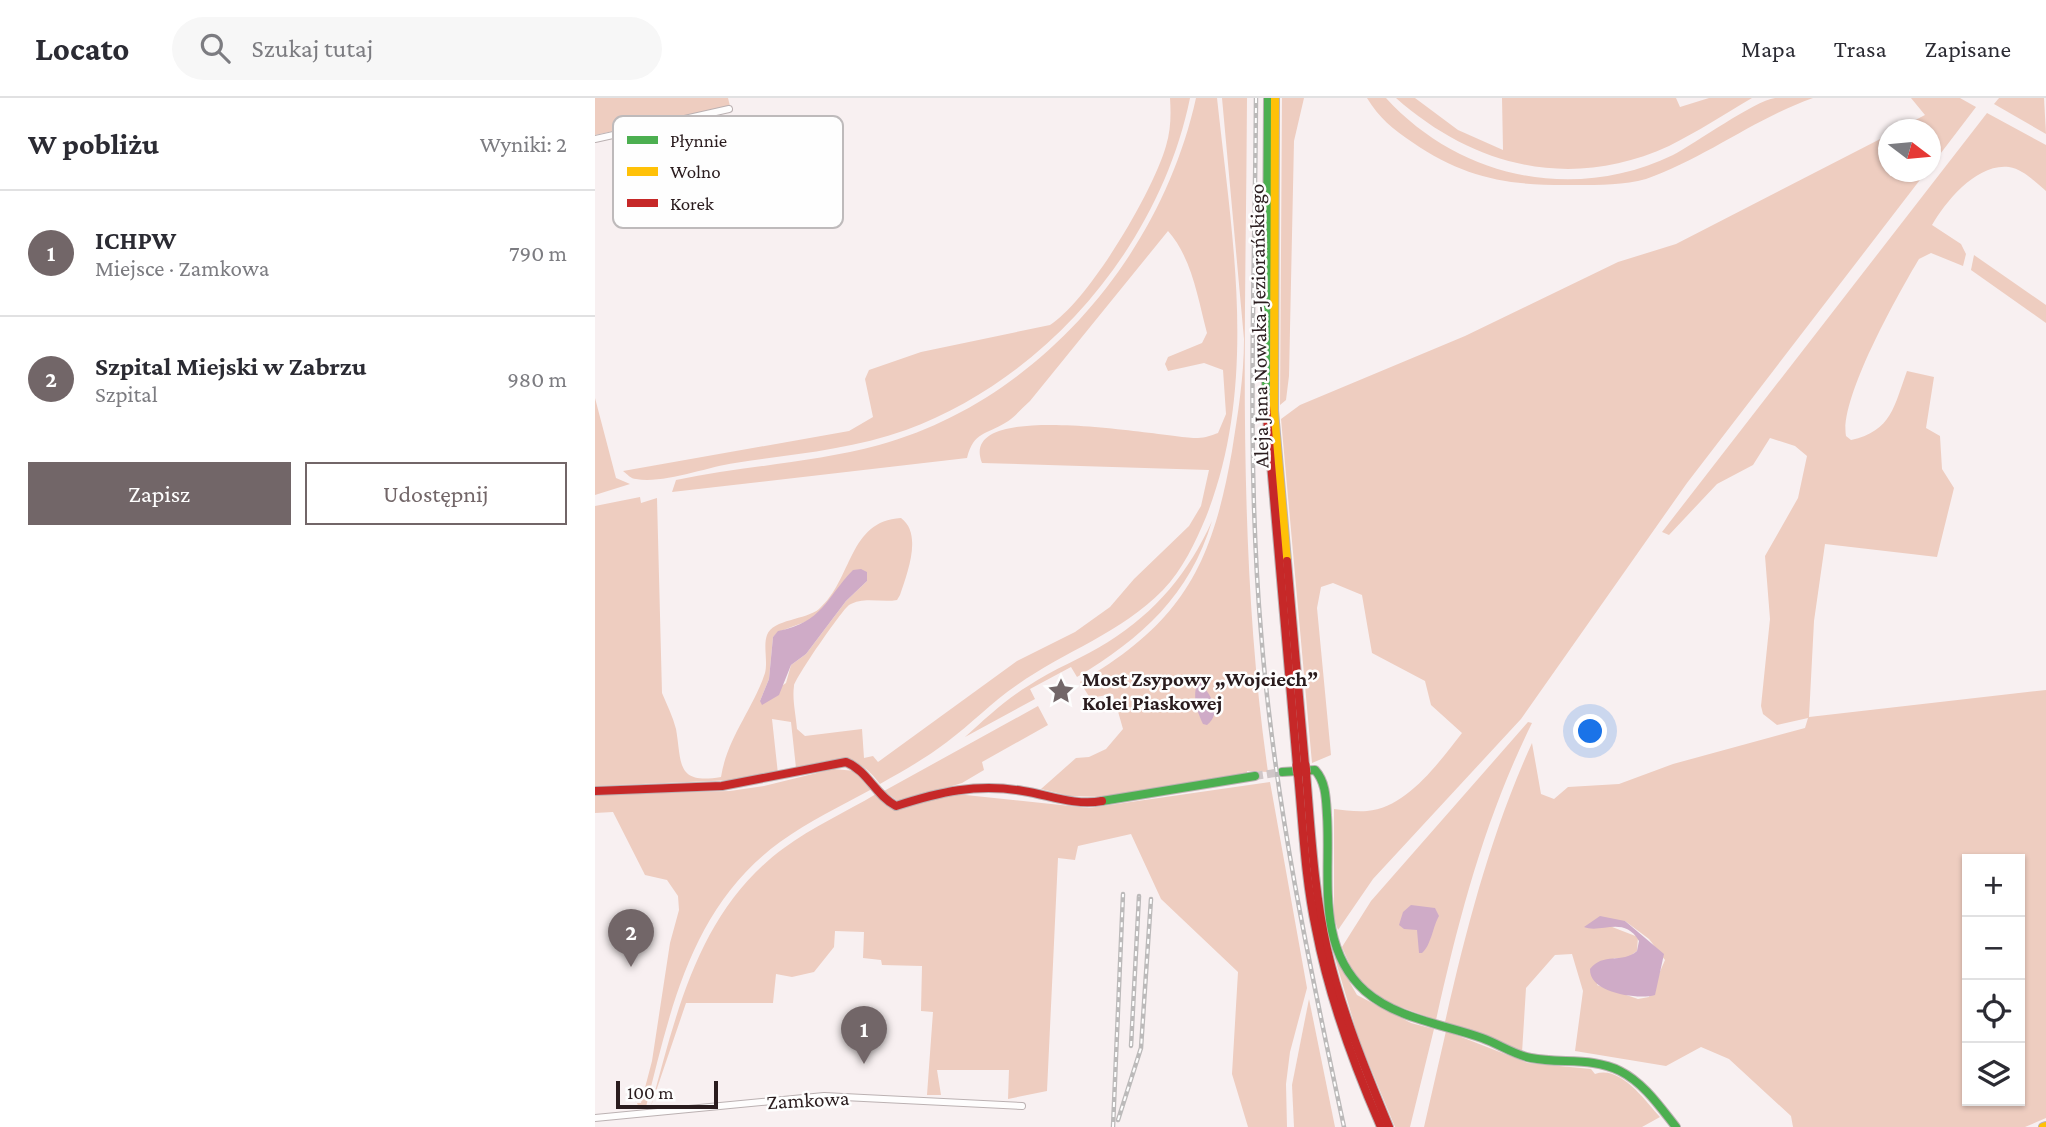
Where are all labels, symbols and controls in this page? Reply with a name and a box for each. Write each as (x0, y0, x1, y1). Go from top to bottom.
search box (172, 17, 662, 80)
icon: search (196, 29, 234, 67)
text: Locato (35, 30, 130, 67)
text: Szukaj tutaj (252, 34, 373, 63)
text: Mapa (1741, 35, 1796, 62)
text: Trasa (1834, 35, 1887, 62)
text: Zapisane (1925, 35, 2011, 62)
legend (613, 116, 843, 228)
north arrow (1878, 119, 1941, 182)
text: W pobliżu (28, 127, 159, 160)
text: Płynnie (670, 130, 727, 151)
text: Wyniki: 2 (480, 131, 567, 157)
text: Wolno (670, 161, 721, 182)
street label: Aleja Jana Nowaka-Jeziorańskiego (1245, 184, 1273, 468)
text: Korek (670, 193, 715, 214)
text: ICHPW (95, 226, 176, 255)
text: 1 (47, 240, 55, 266)
text: 790 m (509, 240, 567, 266)
text: Miejsce · Zamkowa (95, 255, 269, 281)
text: Szpital Miejski w Zabrzu (95, 352, 367, 381)
text: 2 (45, 366, 57, 392)
text: 980 m (507, 366, 567, 392)
text: Szpital (95, 381, 158, 407)
button: Zapisz (28, 462, 291, 525)
button: Udostępnij (305, 462, 567, 525)
place label: Most Zsypowy „Wojciech” Kolei Piaskowej (1082, 667, 1318, 715)
place icon: Most Zsypowy „Wojciech” Kolei Piaskowej (1046, 676, 1076, 706)
your location (1573, 714, 1607, 748)
map controls (1962, 854, 2025, 1106)
button: + (1962, 854, 2025, 917)
pin: 2 (608, 909, 654, 967)
button: − (1962, 917, 2025, 980)
button: locate (1962, 980, 2025, 1043)
pin: 1 (841, 1006, 887, 1064)
button: layers (1962, 1043, 2025, 1106)
scale bar (616, 1078, 717, 1110)
text: 100 m (627, 1082, 674, 1103)
street label: Zamkowa (766, 1086, 850, 1114)

